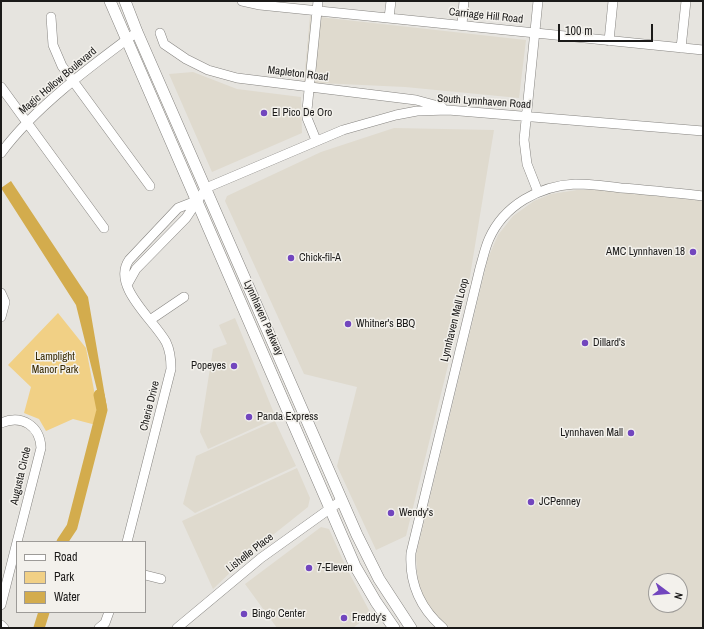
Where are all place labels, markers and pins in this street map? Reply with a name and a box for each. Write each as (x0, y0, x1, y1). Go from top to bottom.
place label: El Pico De Oro (272, 106, 332, 120)
marker: El Pico De Oro (259, 108, 269, 118)
place label: AMC Lynnhaven 18 (606, 245, 685, 259)
marker: AMC Lynnhaven 18 (688, 247, 698, 257)
place label: Chick-fil-A (299, 251, 341, 265)
marker: Chick-fil-A (286, 253, 296, 263)
place label: Whitner's BBQ (356, 317, 415, 331)
marker: Whitner's BBQ (343, 319, 353, 329)
place label: Dillard's (593, 336, 625, 350)
marker: Dillard's (580, 338, 590, 348)
place label: Popeyes (191, 359, 226, 373)
marker: Popeyes (229, 361, 239, 371)
place label: Panda Express (257, 410, 318, 424)
marker: Panda Express (244, 412, 254, 422)
place label: Lynnhaven Mall (560, 426, 623, 440)
marker: Lynnhaven Mall (626, 428, 636, 438)
place label: JCPenney (539, 495, 581, 509)
marker: JCPenney (526, 497, 536, 507)
place label: Wendy's (399, 506, 433, 520)
marker: Wendy's (386, 508, 396, 518)
place label: 7-Eleven (317, 561, 353, 575)
marker: 7-Eleven (304, 563, 314, 573)
place label: Bingo Center (252, 607, 305, 621)
marker: Bingo Center (239, 609, 249, 619)
place label: Freddy's (352, 611, 386, 625)
marker: Freddy's (339, 613, 349, 623)

